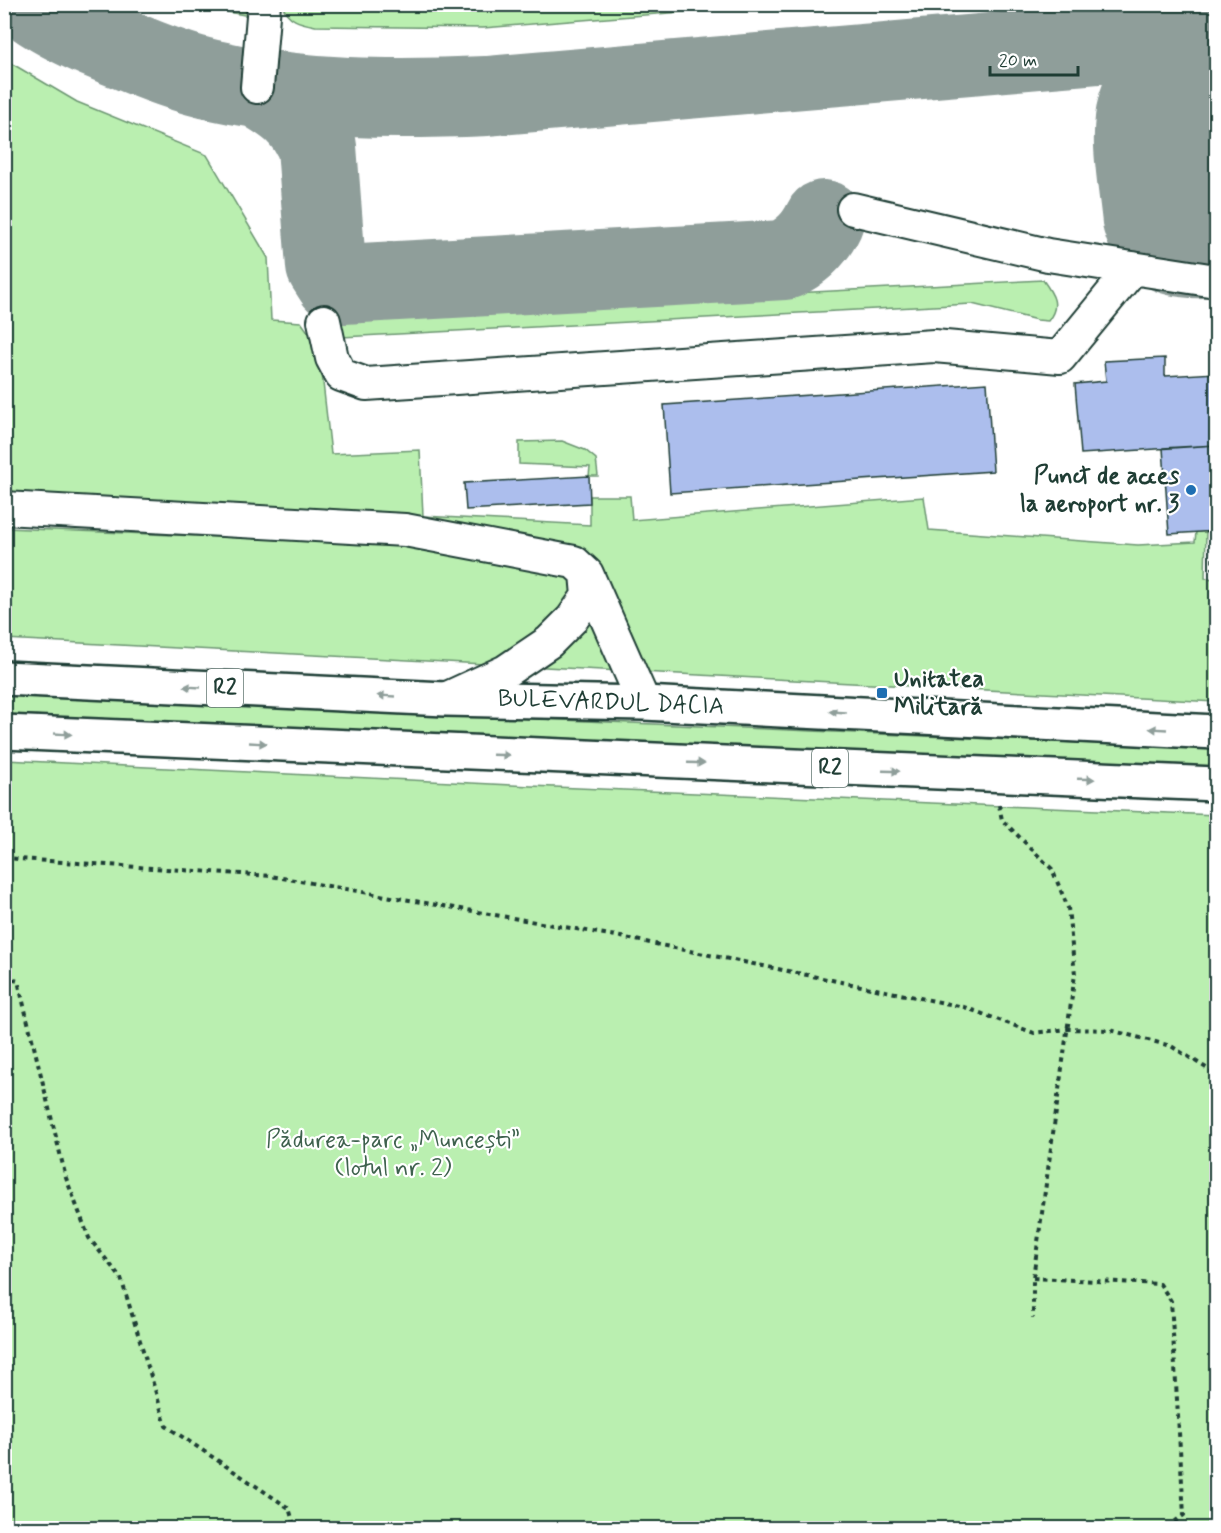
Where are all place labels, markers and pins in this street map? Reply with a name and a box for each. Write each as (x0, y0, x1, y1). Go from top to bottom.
place label: Punct de acces la aeroport nr. 3 (1020, 461, 1179, 520)
marker: Punct de acces la aeroport nr. 3 (1184, 483, 1198, 497)
place label: Unitatea Militară (894, 664, 984, 723)
marker: Unitatea Militară (875, 686, 889, 700)

